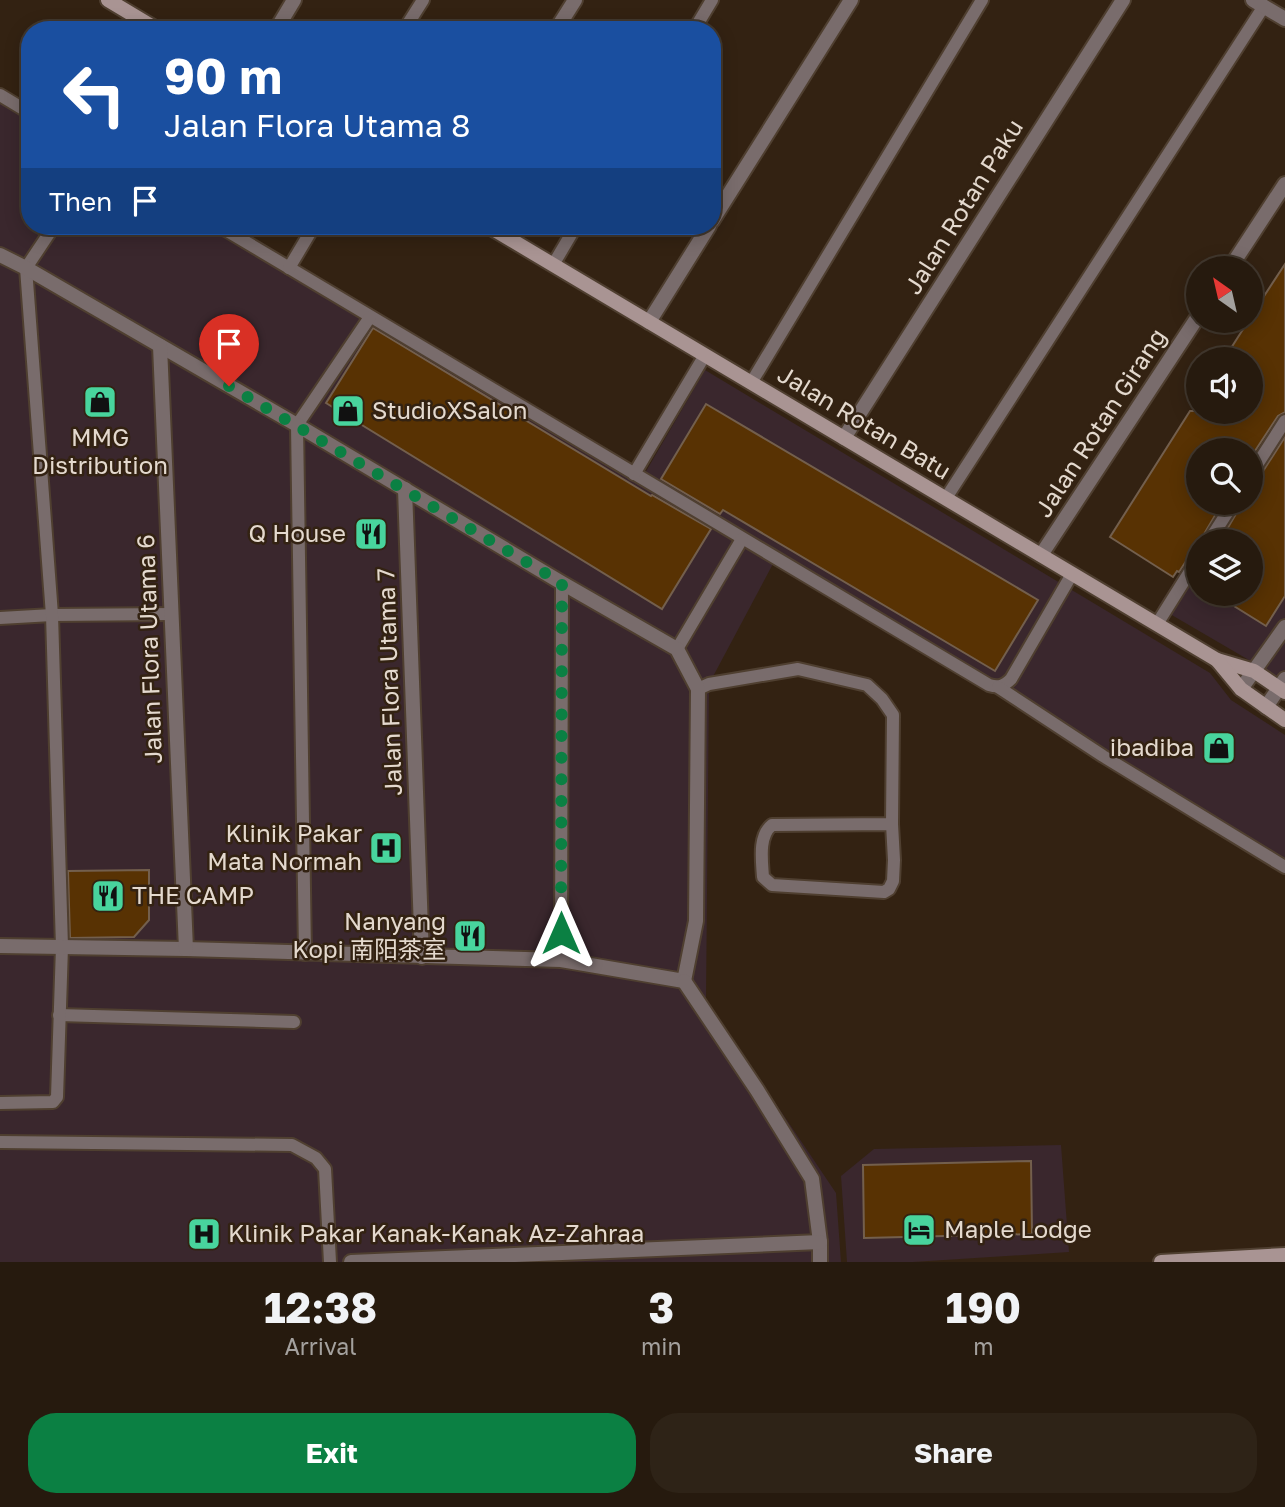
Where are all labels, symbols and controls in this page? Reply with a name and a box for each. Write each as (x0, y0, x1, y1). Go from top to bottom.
text: 90 m (164, 46, 282, 105)
icon: left (49, 49, 140, 140)
text: Jalan Flora Utama 8 (164, 106, 470, 144)
street label: Jalan Rotan Paku (897, 114, 1028, 299)
icon: arrive (126, 182, 164, 220)
text: Then (49, 186, 112, 217)
north arrow (1186, 256, 1264, 332)
map controls (1186, 256, 1263, 606)
pin (199, 314, 259, 386)
street label: Jalan Rotan Girang (1028, 323, 1171, 522)
icon: arrive (210, 325, 248, 363)
button: sound (1186, 347, 1263, 424)
street label: Jalan Rotan Batu (773, 359, 957, 485)
shop icon: MMG Distribution (81, 383, 119, 421)
shop icon: StudioXSalon (329, 392, 367, 430)
place label: StudioXSalon (372, 395, 527, 424)
place label: MMG Distribution (32, 422, 168, 479)
button: search (1186, 438, 1263, 515)
restaurant icon: Q House (352, 515, 390, 553)
place label: Q House (248, 518, 346, 547)
button: layers (1186, 529, 1263, 606)
street label: Jalan Flora Utama 6 (130, 534, 167, 764)
street label: Jalan Flora Utama 7 (370, 568, 407, 796)
shop icon: ibadiba (1200, 729, 1238, 767)
place label: ibadiba (1110, 732, 1194, 761)
place label: Klinik Pakar Mata Normah (207, 818, 362, 875)
hospital icon: Klinik Pakar Mata Normah (367, 829, 405, 867)
restaurant icon: THE CAMP (89, 877, 127, 915)
place label: THE CAMP (132, 880, 254, 909)
position arrow (524, 896, 598, 970)
place label: Nanyang Kopi 南阳茶室 (292, 906, 446, 963)
restaurant icon: Nanyang Kopi 南阳茶室 (451, 917, 489, 955)
hotel icon: Maple Lodge (900, 1211, 938, 1249)
place label: Maple Lodge (944, 1214, 1092, 1243)
hospital icon: Klinik Pakar Kanak-Kanak Az-Zahraa (185, 1215, 223, 1253)
place label: Klinik Pakar Kanak-Kanak Az-Zahraa (228, 1218, 644, 1247)
text: 12:38 (264, 1282, 377, 1332)
text: 3 (648, 1282, 674, 1332)
text: 190 (946, 1282, 1021, 1332)
text: Arrival (284, 1332, 357, 1360)
text: min (641, 1332, 682, 1360)
text: m (973, 1332, 993, 1360)
button: Exit (28, 1413, 636, 1493)
button: Share (650, 1413, 1257, 1493)

